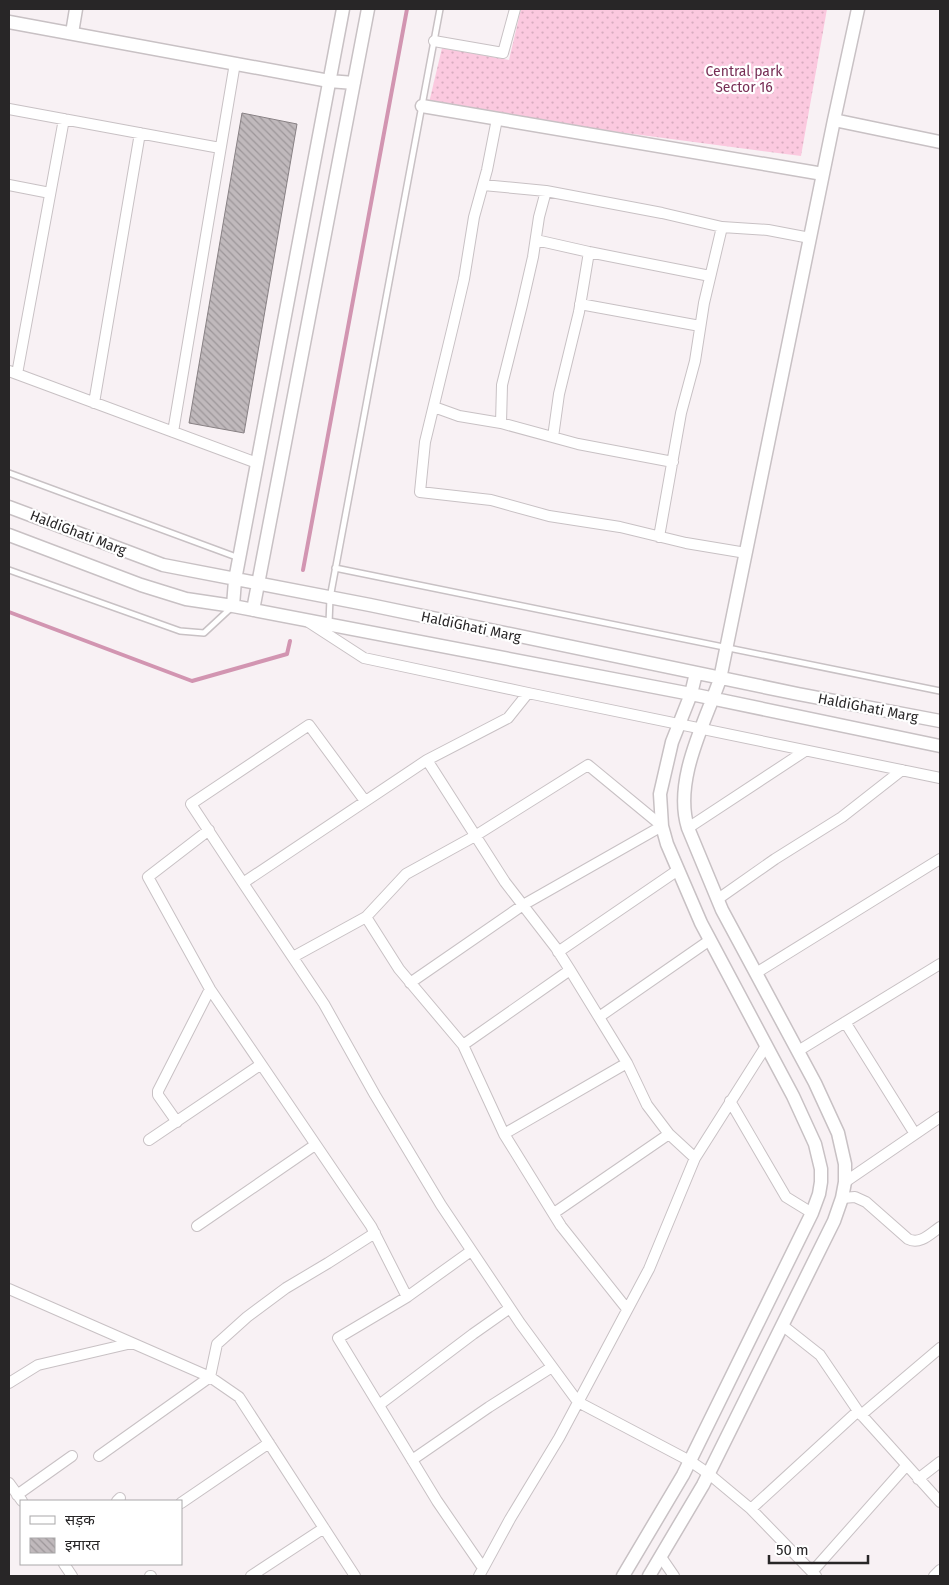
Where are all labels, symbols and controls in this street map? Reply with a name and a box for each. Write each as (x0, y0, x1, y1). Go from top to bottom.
park label: Central park Sector 16 (705, 63, 783, 96)
street label: HaldiGhati Marg (27, 507, 129, 559)
street label: HaldiGhati Marg (419, 608, 523, 646)
street label: HaldiGhati Marg (816, 690, 920, 726)
legend (20, 1500, 182, 1565)
text: सड़क (65, 1511, 95, 1529)
scale bar (769, 1532, 868, 1564)
text: इमारत (65, 1536, 100, 1554)
text: 50 m (776, 1541, 809, 1559)

